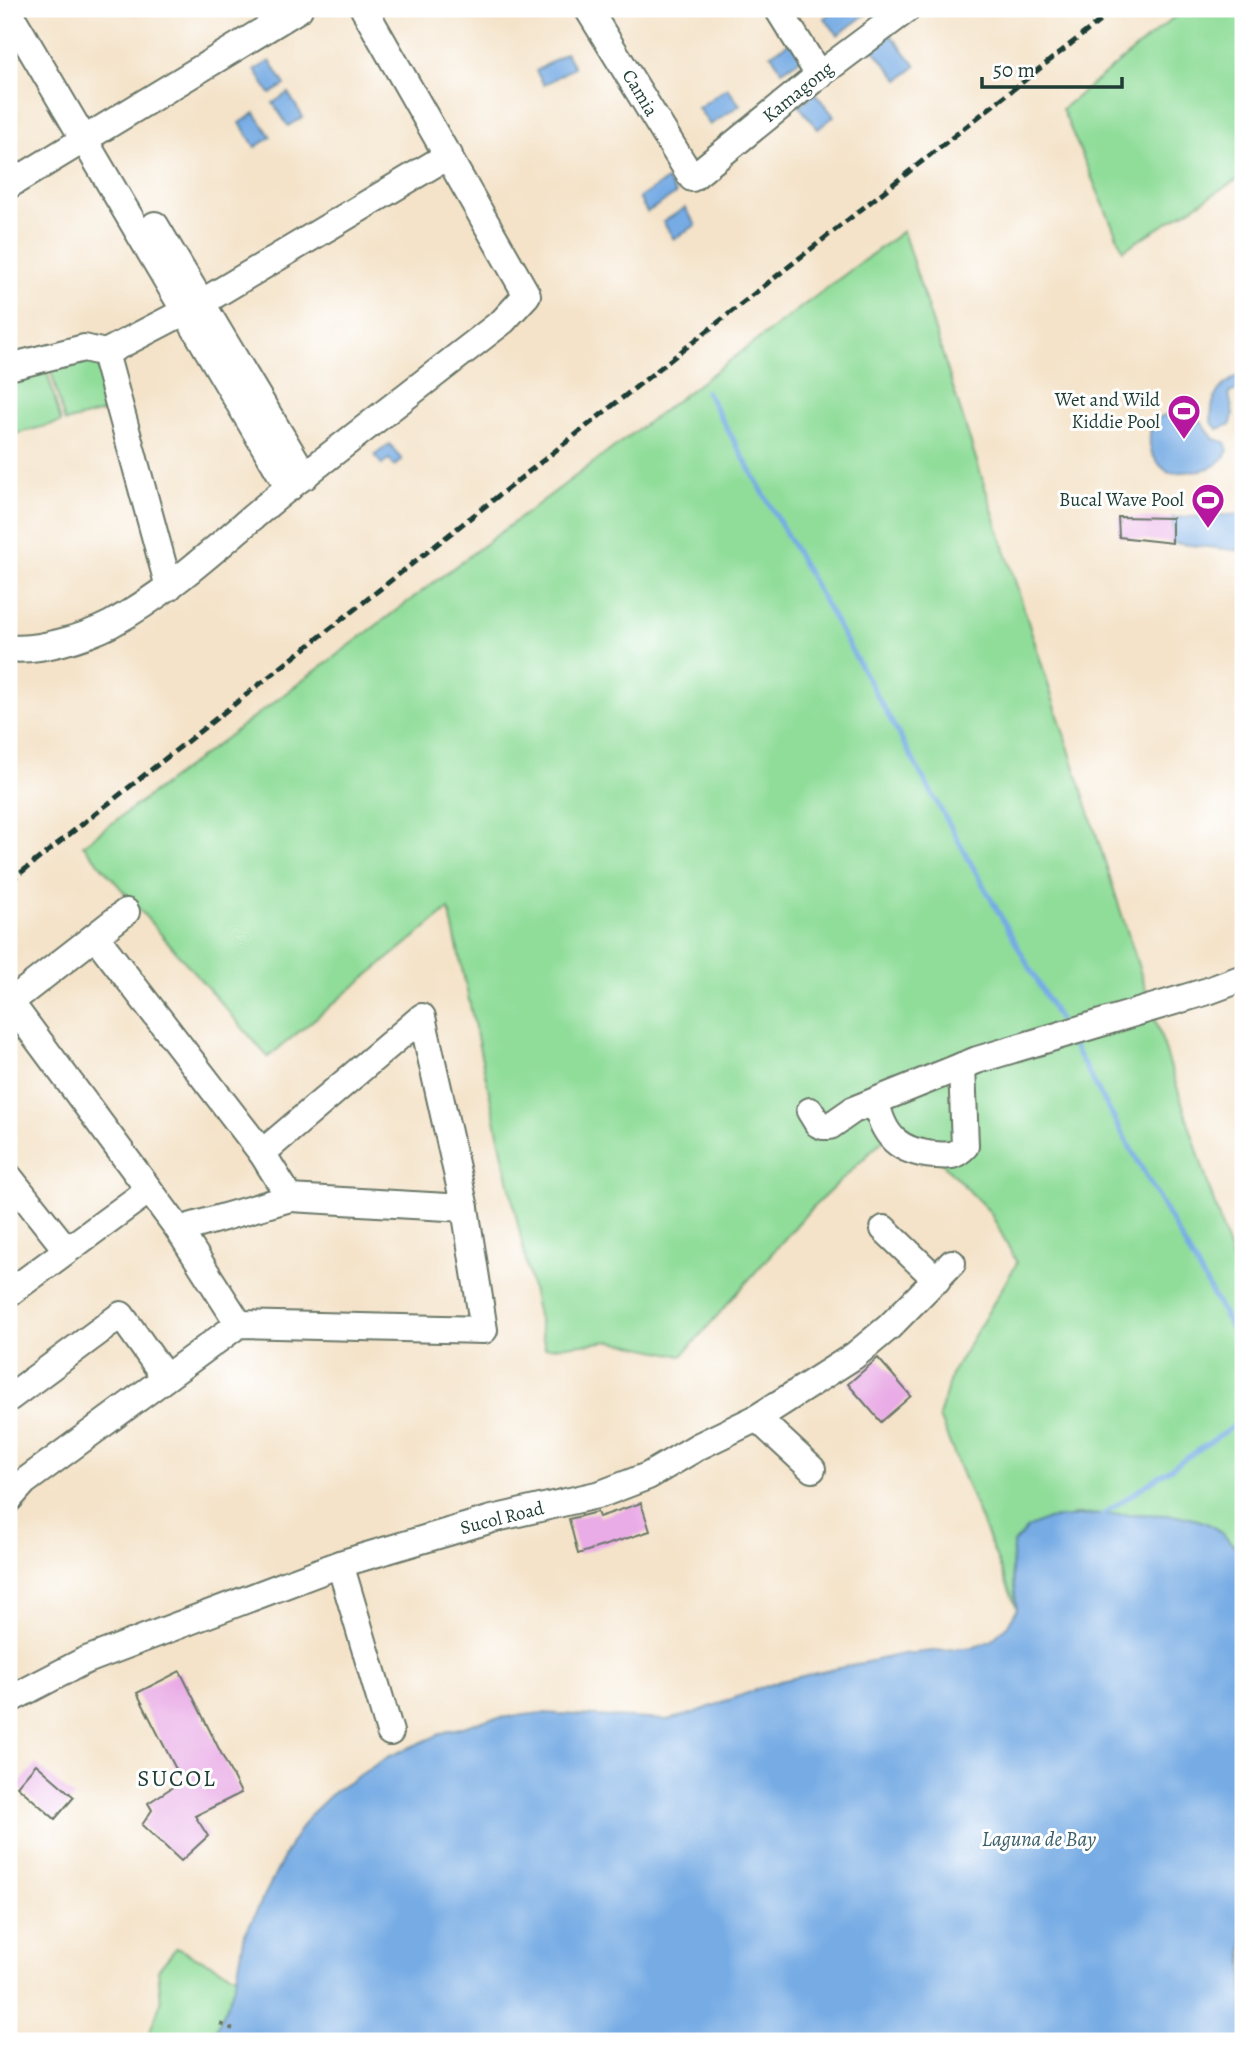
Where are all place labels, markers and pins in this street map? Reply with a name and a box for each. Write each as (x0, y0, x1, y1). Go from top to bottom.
place label: Wet and Wild Kiddie Pool (1054, 387, 1161, 435)
sports icon: Wet and Wild Kiddie Pool (1165, 392, 1203, 441)
sports icon: Bucal Wave Pool (1189, 481, 1227, 530)
place label: Bucal Wave Pool (1059, 487, 1184, 513)

